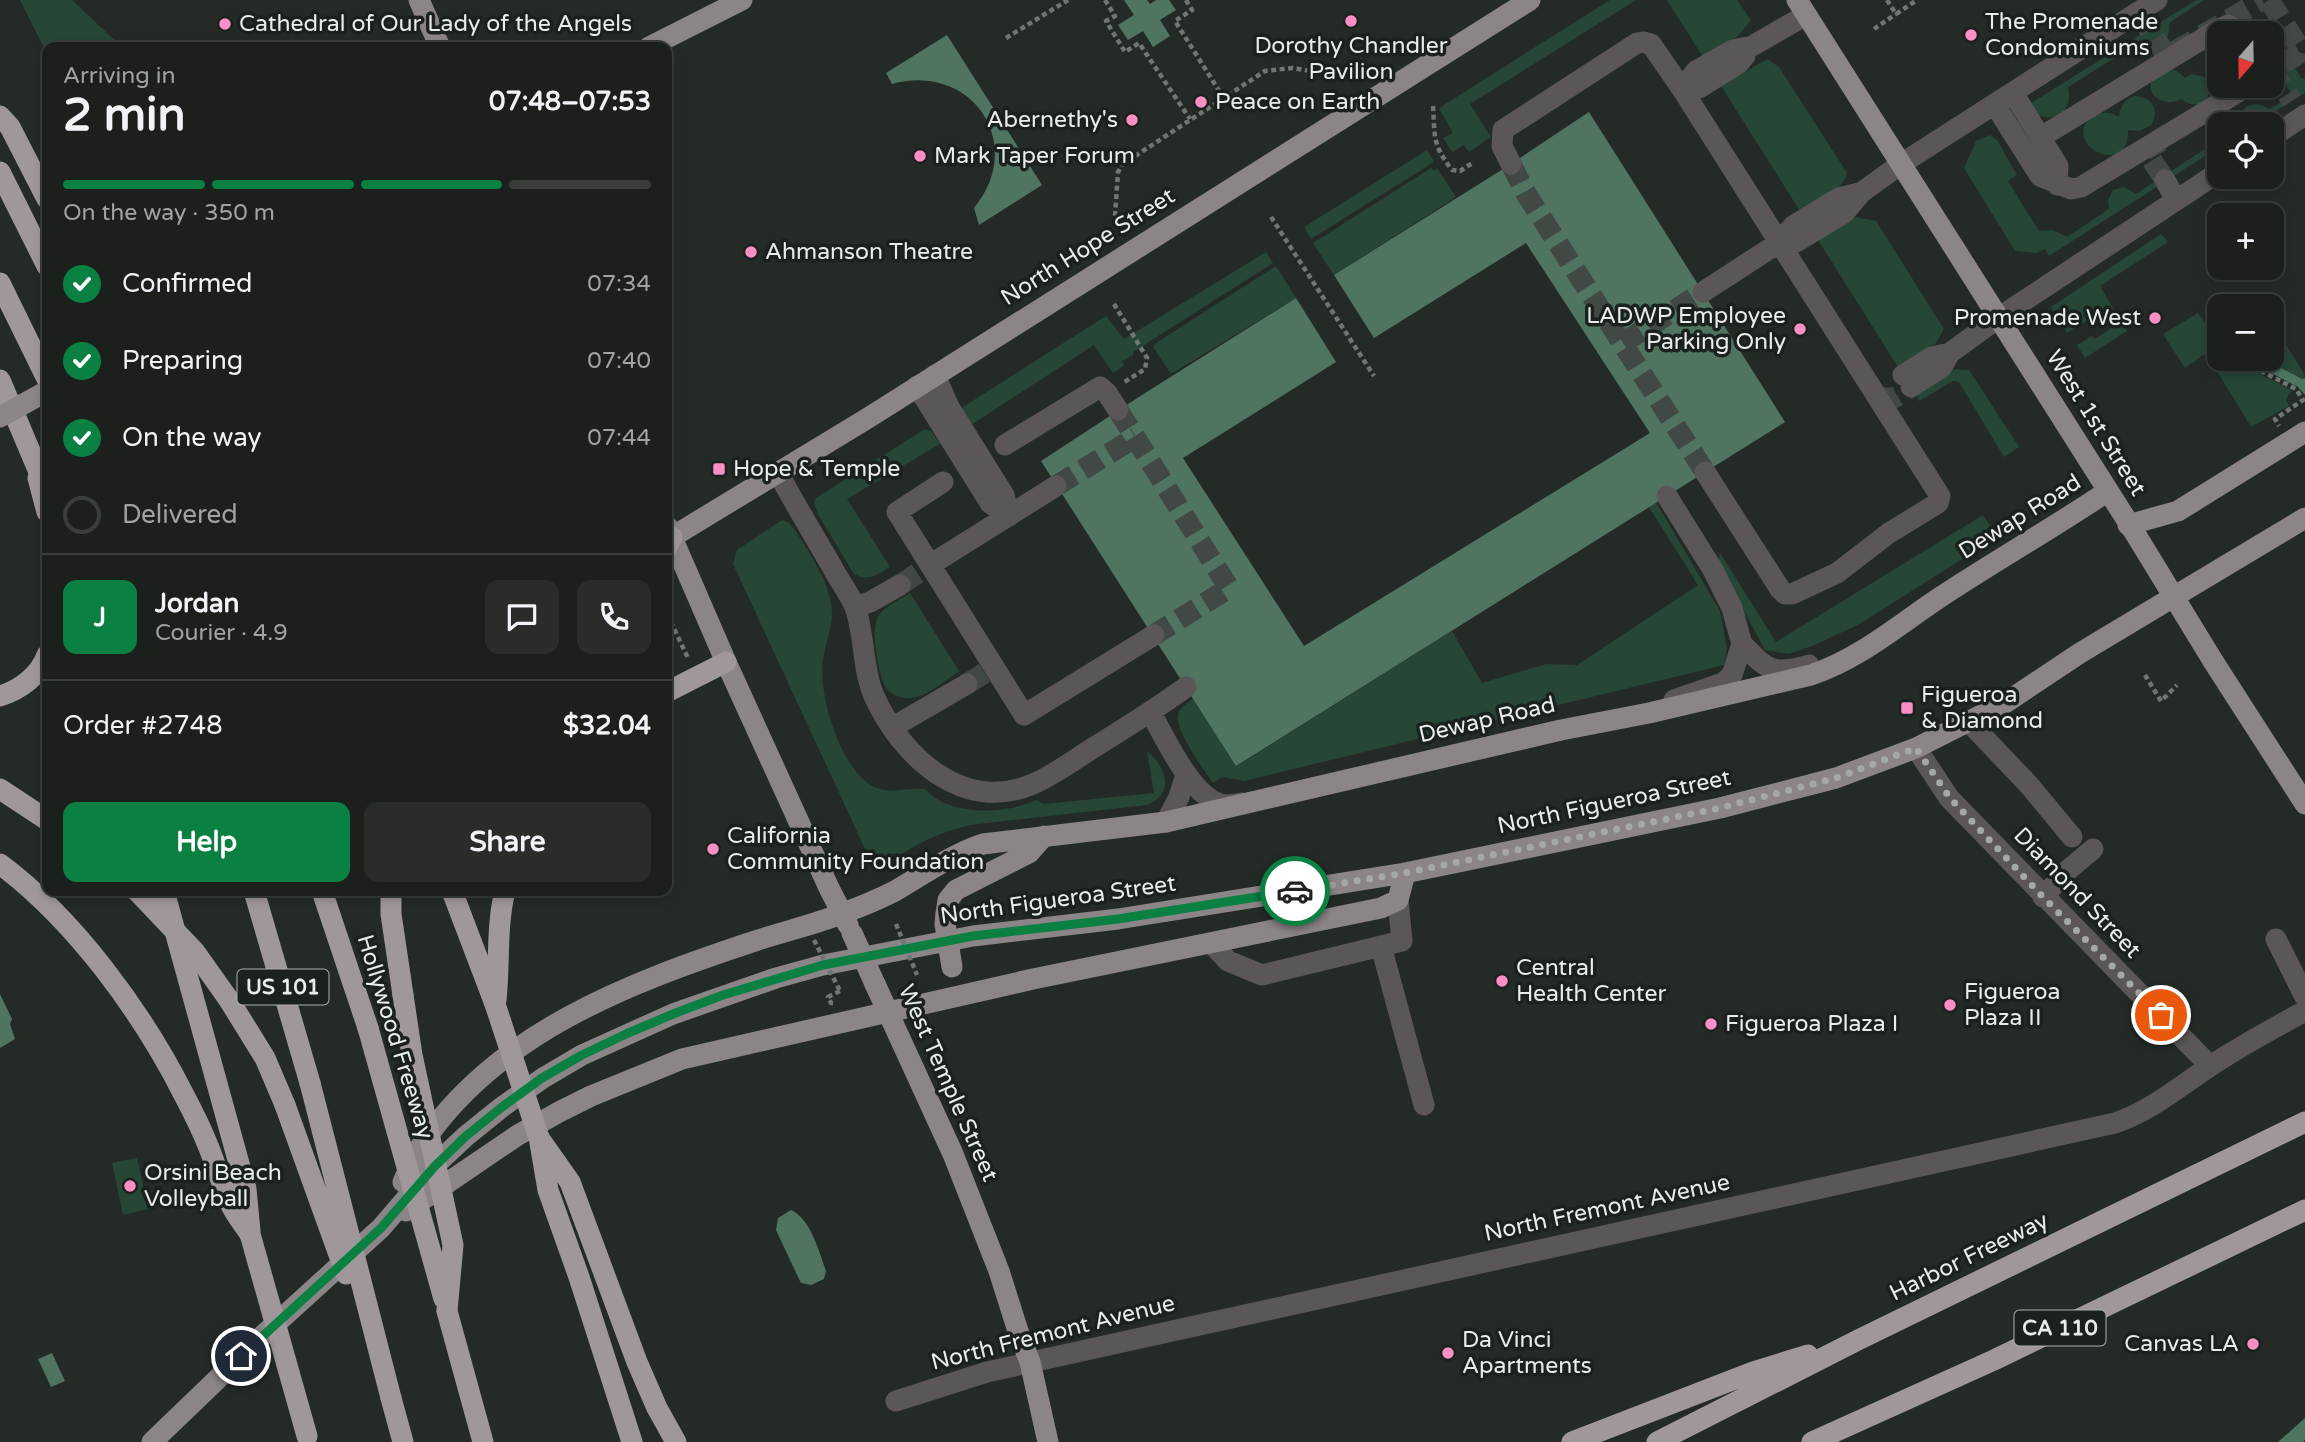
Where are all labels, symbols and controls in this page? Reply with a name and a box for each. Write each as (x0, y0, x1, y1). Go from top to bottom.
place label: The Promenade Condominiums (1985, 8, 2158, 62)
place label: Cathedral of Our Lady of the Angels (239, 10, 632, 38)
marker: Dorothy Chandler Pavilion (1343, 13, 1359, 29)
marker: Cathedral of Our Lady of the Angels (217, 16, 233, 32)
north arrow (2207, 21, 2284, 98)
map controls (2207, 21, 2284, 371)
marker: The Promenade Condominiums (1963, 27, 1979, 43)
place label: Dorothy Chandler Pavilion (1254, 32, 1448, 86)
text: Arriving in (63, 62, 176, 90)
text: 07:48–07:53 (489, 86, 651, 117)
text: 2 min (63, 88, 186, 143)
place label: Peace on Earth (1215, 88, 1380, 116)
marker: Peace on Earth (1193, 94, 1209, 110)
place label: Abernethy's (987, 106, 1118, 134)
marker: Abernethy's (1124, 112, 1140, 128)
button: locate (2207, 112, 2284, 189)
place label: Mark Taper Forum (934, 142, 1135, 170)
marker: Mark Taper Forum (912, 148, 928, 164)
street label: North Hope Street (996, 182, 1180, 312)
text: On the way · 350 m (63, 199, 275, 227)
button: + (2207, 203, 2284, 280)
place label: Ahmanson Theatre (765, 238, 973, 266)
marker: Ahmanson Theatre (743, 244, 759, 260)
icon: check (63, 265, 101, 303)
text: Confirmed (122, 268, 252, 299)
text: 07:34 (587, 270, 651, 298)
button: − (2207, 294, 2284, 371)
place label: LADWP Employee Parking Only (1586, 302, 1786, 356)
place label: Promenade West (1954, 304, 2141, 332)
marker: Promenade West (2147, 310, 2163, 326)
marker: LADWP Employee Parking Only (1792, 321, 1808, 337)
icon: check (63, 342, 101, 380)
text: Preparing (122, 345, 243, 376)
street label: West 1st Street (2040, 345, 2152, 501)
text: 07:40 (587, 347, 651, 375)
icon: check (63, 419, 101, 457)
text: On the way (122, 422, 262, 453)
text: 07:44 (587, 424, 651, 452)
place label: Hope & Temple (733, 455, 900, 483)
marker: Hope & Temple (711, 461, 727, 477)
street label: Dewap Road (1954, 468, 2086, 566)
text: Delivered (122, 499, 238, 530)
button: chat (485, 580, 559, 654)
button: phone (577, 580, 651, 654)
text: Jordan (155, 588, 239, 619)
text: J (94, 602, 106, 633)
text: Courier · 4.9 (155, 619, 288, 647)
place label: Figueroa & Diamond (1921, 681, 2043, 735)
street label: Dewap Road (1416, 691, 1558, 749)
marker: Figueroa & Diamond (1899, 700, 1915, 716)
text: Order #2748 (63, 710, 223, 741)
text: $32.04 (563, 710, 651, 741)
street label: North Figueroa Street (1495, 764, 1733, 840)
button: Help (63, 802, 350, 882)
button: Share (364, 802, 651, 882)
place label: California Community Foundation (727, 822, 984, 876)
street label: Diamond Street (2008, 822, 2147, 964)
marker: California Community Foundation (705, 841, 721, 857)
courier (1260, 856, 1330, 926)
street label: North Figueroa Street (938, 870, 1178, 930)
icon: car (1276, 872, 1314, 910)
street label: Hollywood Freeway (351, 931, 439, 1143)
place label: Central Health Center (1516, 954, 1666, 1008)
road number: US 101 (238, 970, 328, 1004)
marker: Central Health Center (1494, 973, 1510, 989)
place label: Figueroa Plaza II (1964, 978, 2060, 1032)
street label: West Temple Street (892, 980, 1004, 1186)
pin (2131, 985, 2191, 1045)
icon: bag (2142, 996, 2180, 1034)
marker: Figueroa Plaza II (1942, 997, 1958, 1013)
place label: Figueroa Plaza I (1725, 1010, 1898, 1038)
marker: Figueroa Plaza I (1703, 1016, 1719, 1032)
place label: Orsini Beach Volleyball (144, 1159, 282, 1213)
street label: North Fremont Avenue (1482, 1168, 1732, 1248)
marker: Orsini Beach Volleyball (122, 1178, 138, 1194)
street label: Harbor Freeway (1885, 1206, 2053, 1308)
street label: North Fremont Avenue (928, 1289, 1178, 1377)
road number: CA 110 (2014, 1310, 2106, 1346)
pin (211, 1326, 271, 1386)
place label: Da Vinci Apartments (1462, 1326, 1592, 1380)
place label: Canvas LA (2124, 1330, 2239, 1358)
marker: Canvas LA (2245, 1336, 2261, 1352)
icon: home (222, 1337, 260, 1375)
marker: Da Vinci Apartments (1440, 1345, 1456, 1361)

